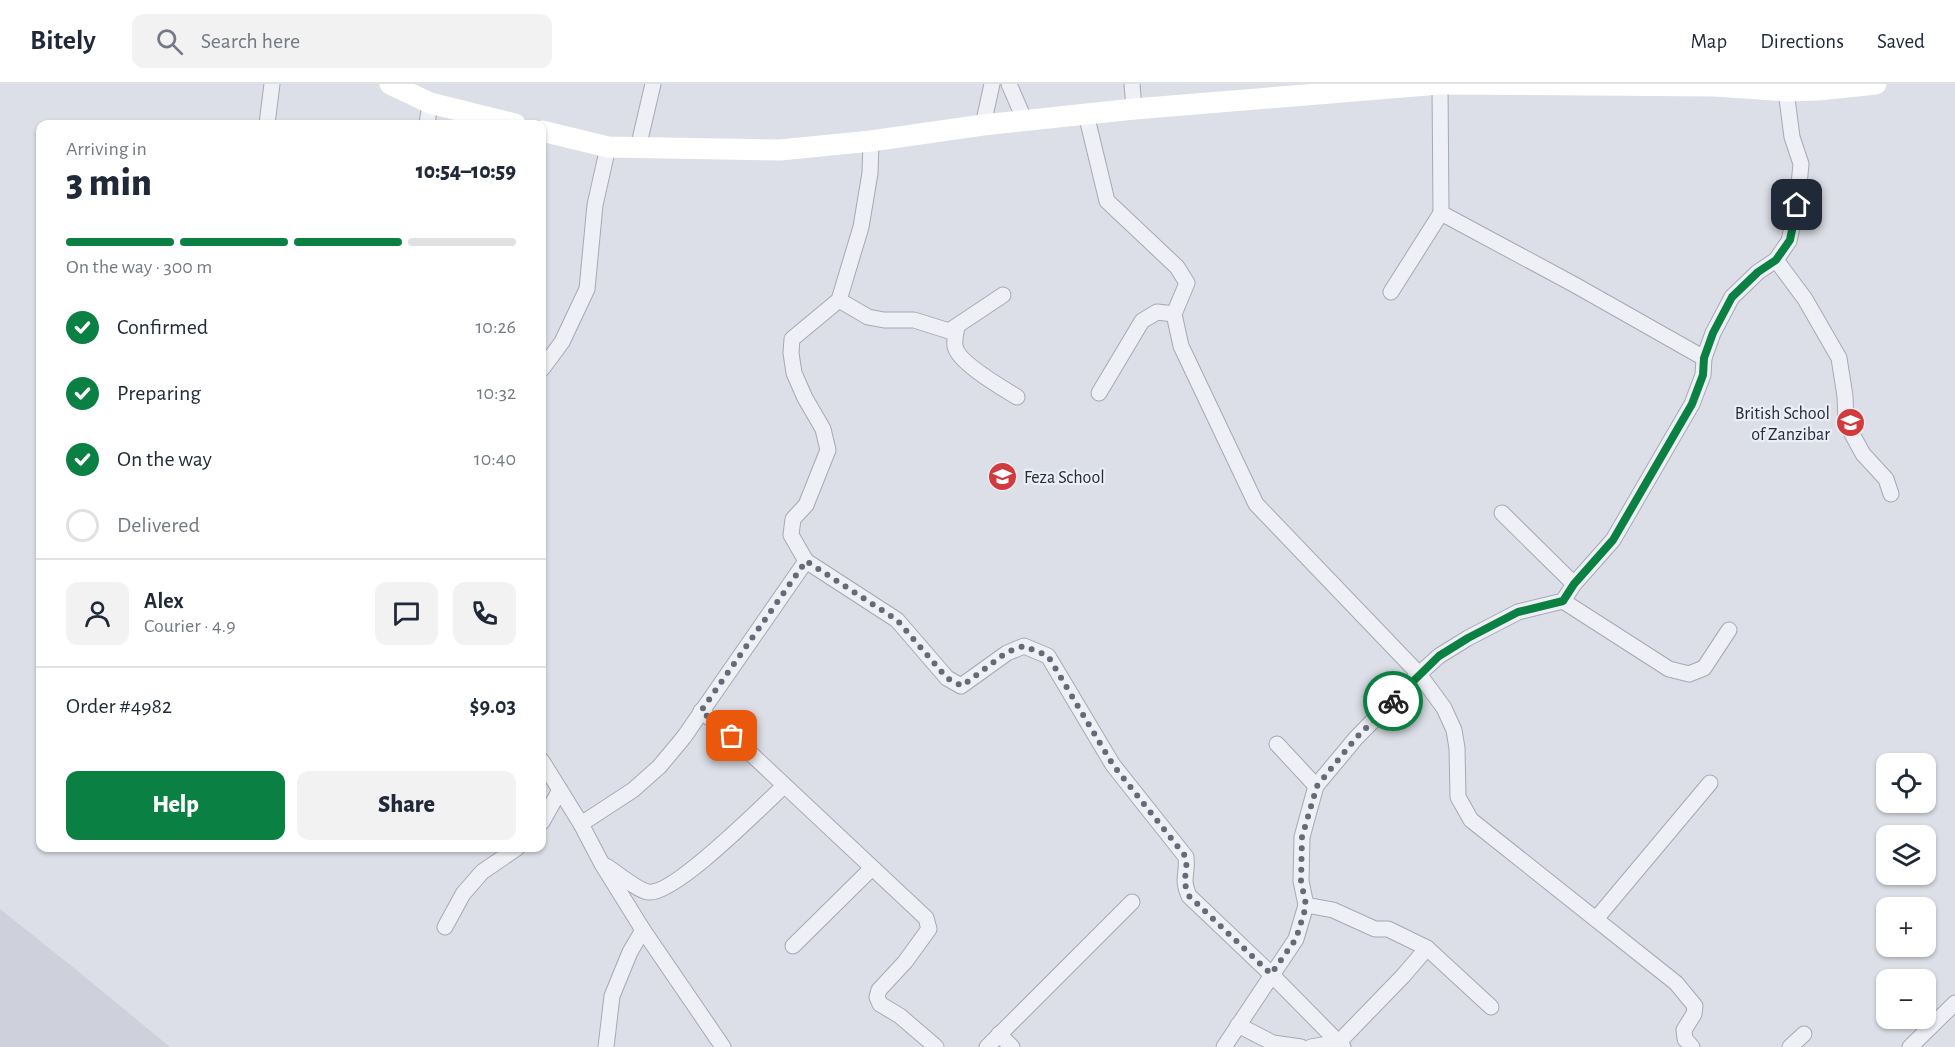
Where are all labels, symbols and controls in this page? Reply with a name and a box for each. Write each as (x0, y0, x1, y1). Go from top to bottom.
search box (132, 14, 552, 68)
icon: search (153, 25, 186, 58)
text: Bitely (30, 27, 96, 55)
text: Search here (201, 30, 300, 52)
text: Map (1691, 31, 1727, 52)
text: Directions (1760, 31, 1844, 52)
text: Saved (1877, 31, 1925, 52)
text: Arriving in (66, 139, 147, 159)
text: 10:54–10:59 (416, 160, 516, 182)
text: 3 min (66, 164, 152, 203)
pin (1771, 179, 1822, 230)
icon: home (1780, 188, 1813, 221)
text: On the way · 300 m (66, 257, 212, 277)
icon: check (66, 311, 99, 344)
text: Confirmed (117, 316, 208, 338)
text: 10:26 (475, 317, 516, 337)
icon: check (66, 377, 99, 410)
text: Preparing (117, 382, 201, 404)
text: 10:32 (477, 383, 516, 403)
place label: British School of Zanzibar (1735, 405, 1830, 444)
school or university icon: British School of Zanzibar (1835, 407, 1867, 439)
icon: check (66, 443, 99, 476)
text: On the way (117, 448, 212, 470)
text: 10:40 (474, 449, 516, 469)
school or university icon: Feza School (987, 461, 1019, 493)
place label: Feza School (1024, 469, 1105, 487)
text: Delivered (117, 514, 200, 536)
button: person (66, 582, 129, 645)
button: chat (375, 582, 438, 645)
button: phone (453, 582, 516, 645)
text: Alex (144, 590, 184, 612)
text: Courier · 4.9 (144, 616, 236, 636)
courier (1363, 671, 1423, 731)
icon: bike (1377, 685, 1410, 718)
text: Order #4982 (66, 695, 172, 717)
text: $9.03 (469, 695, 516, 717)
pin (706, 710, 757, 761)
icon: bag (715, 719, 748, 752)
map controls (1876, 753, 1936, 1029)
button: locate (1876, 753, 1936, 813)
button: Help (66, 771, 285, 840)
button: Share (297, 771, 516, 840)
button: layers (1876, 825, 1936, 885)
button: + (1876, 897, 1936, 957)
button: − (1876, 969, 1936, 1029)

